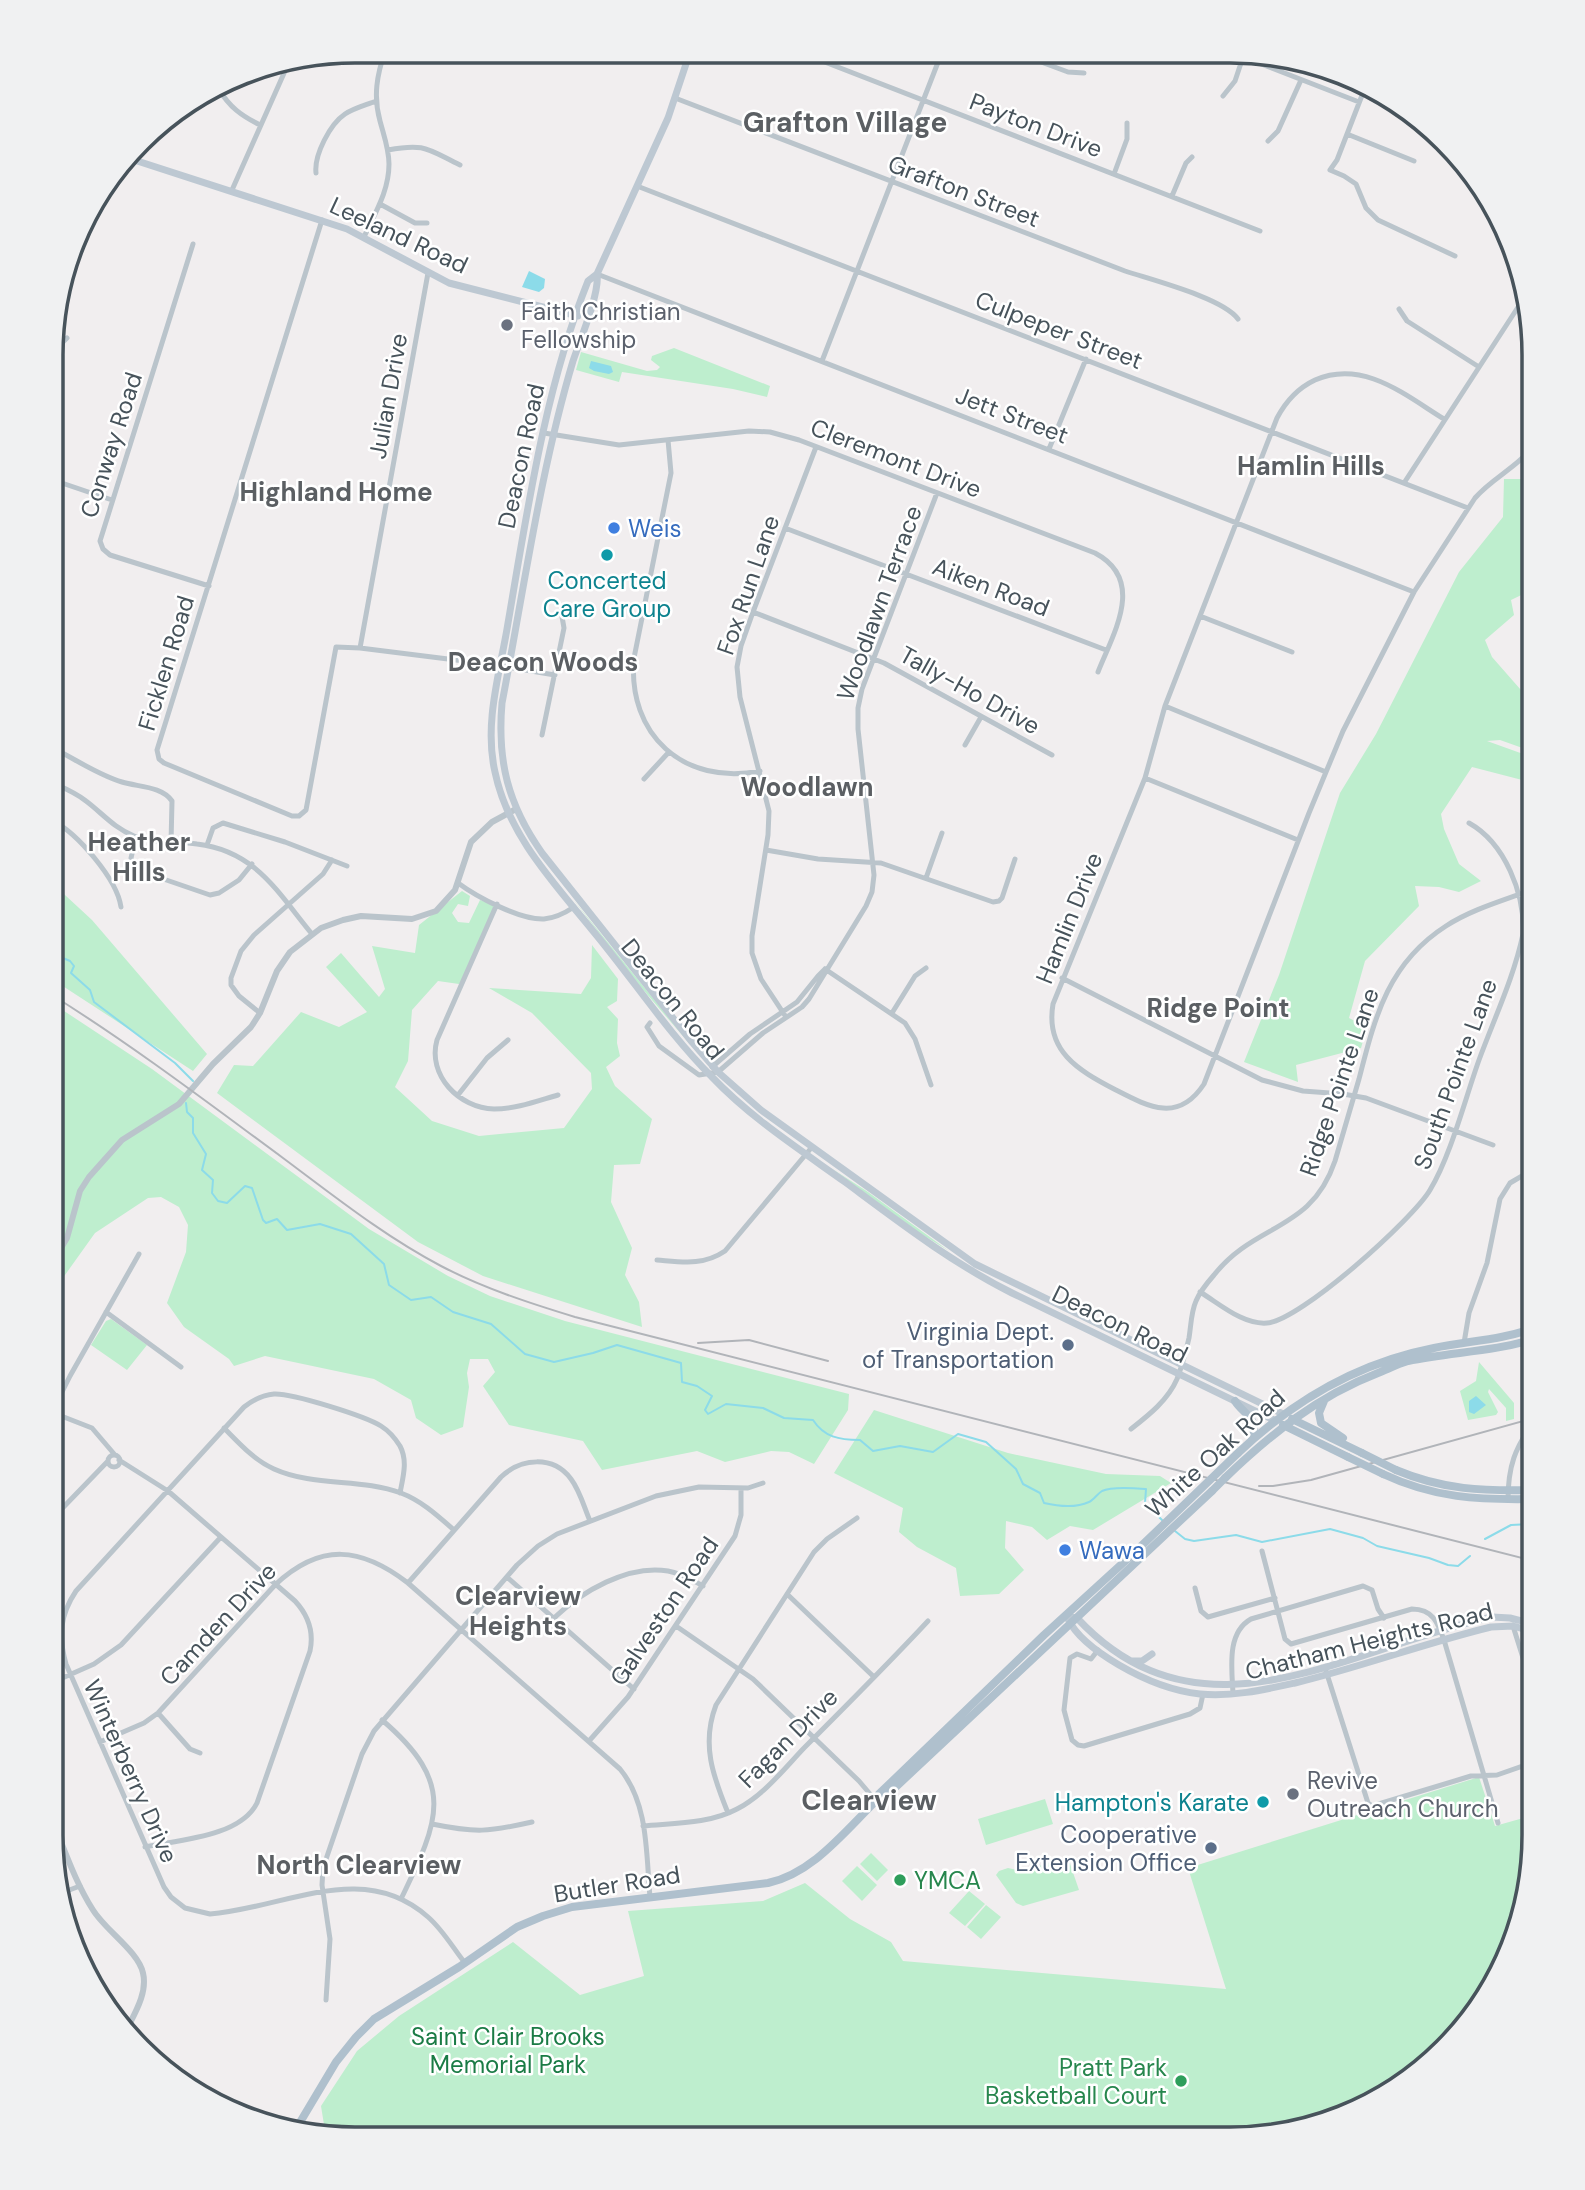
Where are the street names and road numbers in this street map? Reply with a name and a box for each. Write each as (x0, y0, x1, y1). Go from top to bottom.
street label: Payton Drive (965, 85, 1107, 165)
street label: Grafton Street (884, 148, 1044, 234)
street label: Leeland Road (325, 189, 473, 281)
street label: Culpeper Street (971, 284, 1147, 376)
street label: Julian Drive (362, 331, 414, 461)
street label: Conway Road (73, 368, 149, 522)
street label: Jett Street (951, 379, 1073, 451)
street label: Deacon Road (491, 381, 551, 531)
street label: Cleremont Drive (806, 411, 986, 505)
street label: Woodlawn Terrace (829, 501, 929, 705)
street label: Fox Run Lane (710, 511, 786, 659)
street label: Aiken Road (928, 551, 1054, 623)
street label: Ficklen Road (131, 592, 201, 734)
street label: Tally-Ho Drive (894, 639, 1046, 741)
street label: Hamlin Drive (1029, 848, 1109, 988)
street label: Deacon Road (615, 932, 731, 1066)
street label: South Pointe Lane (1406, 974, 1504, 1174)
street label: Ridge Pointe Lane (1292, 984, 1386, 1180)
street label: Deacon Road (1047, 1278, 1193, 1370)
street label: White Oak Road (1139, 1382, 1291, 1524)
street label: Galveston Road (603, 1531, 725, 1691)
street label: Camden Drive (153, 1556, 283, 1692)
street label: Chatham Heights Road (1242, 1595, 1496, 1687)
street label: Winterberry Drive (77, 1675, 185, 1867)
street label: Fagan Drive (732, 1682, 844, 1794)
street label: Butler Road (551, 1859, 683, 1909)

